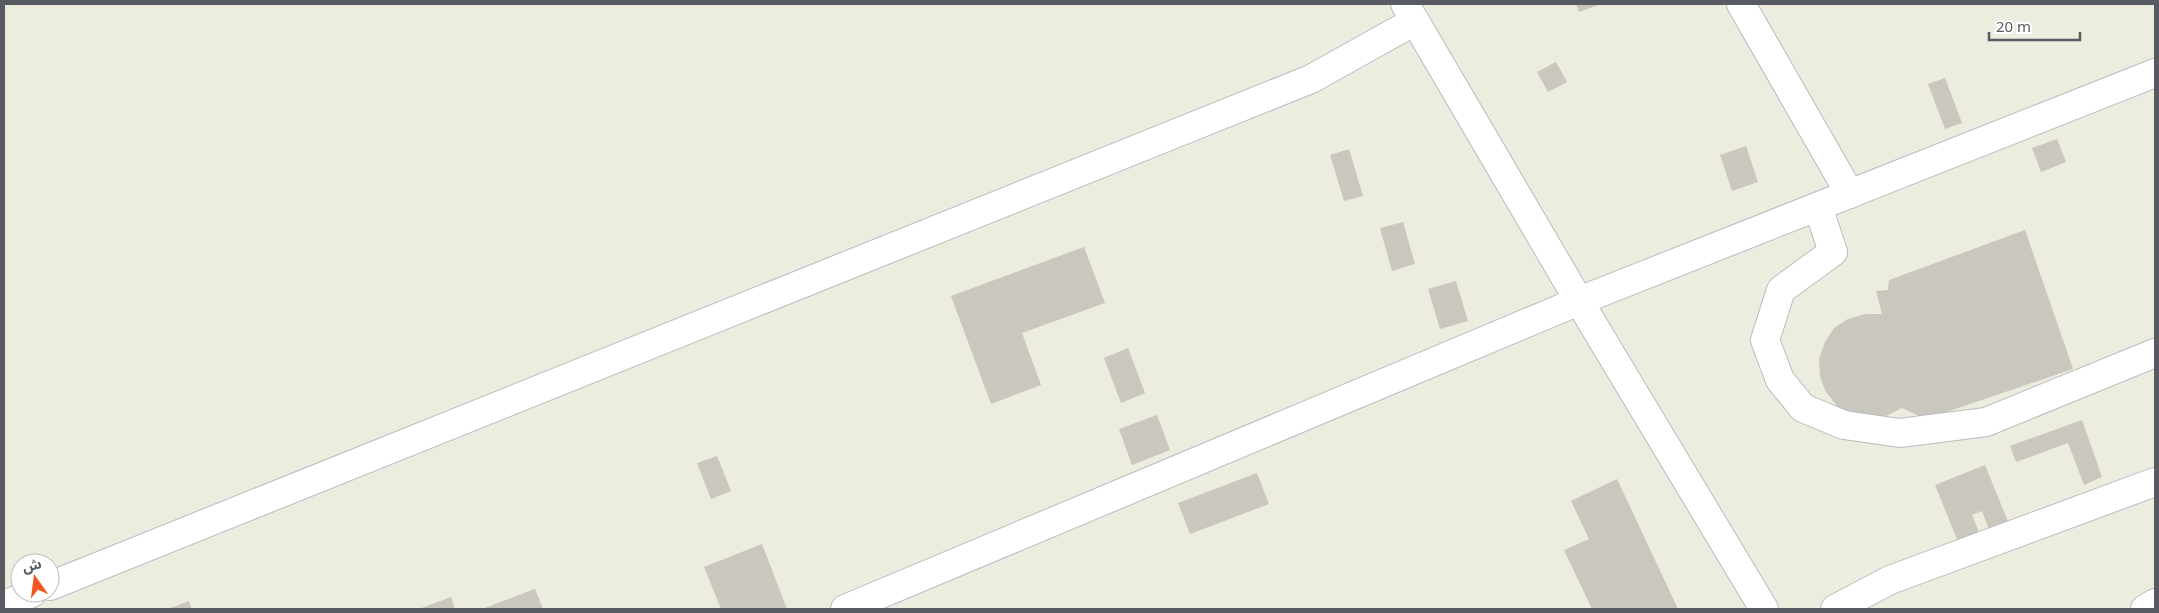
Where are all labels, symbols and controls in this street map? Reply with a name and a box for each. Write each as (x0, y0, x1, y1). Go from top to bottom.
scale bar (1989, 10, 2080, 42)
text: 20 m (1996, 16, 2031, 36)
north arrow (10, 553, 60, 603)
text: ش (20, 553, 43, 576)

